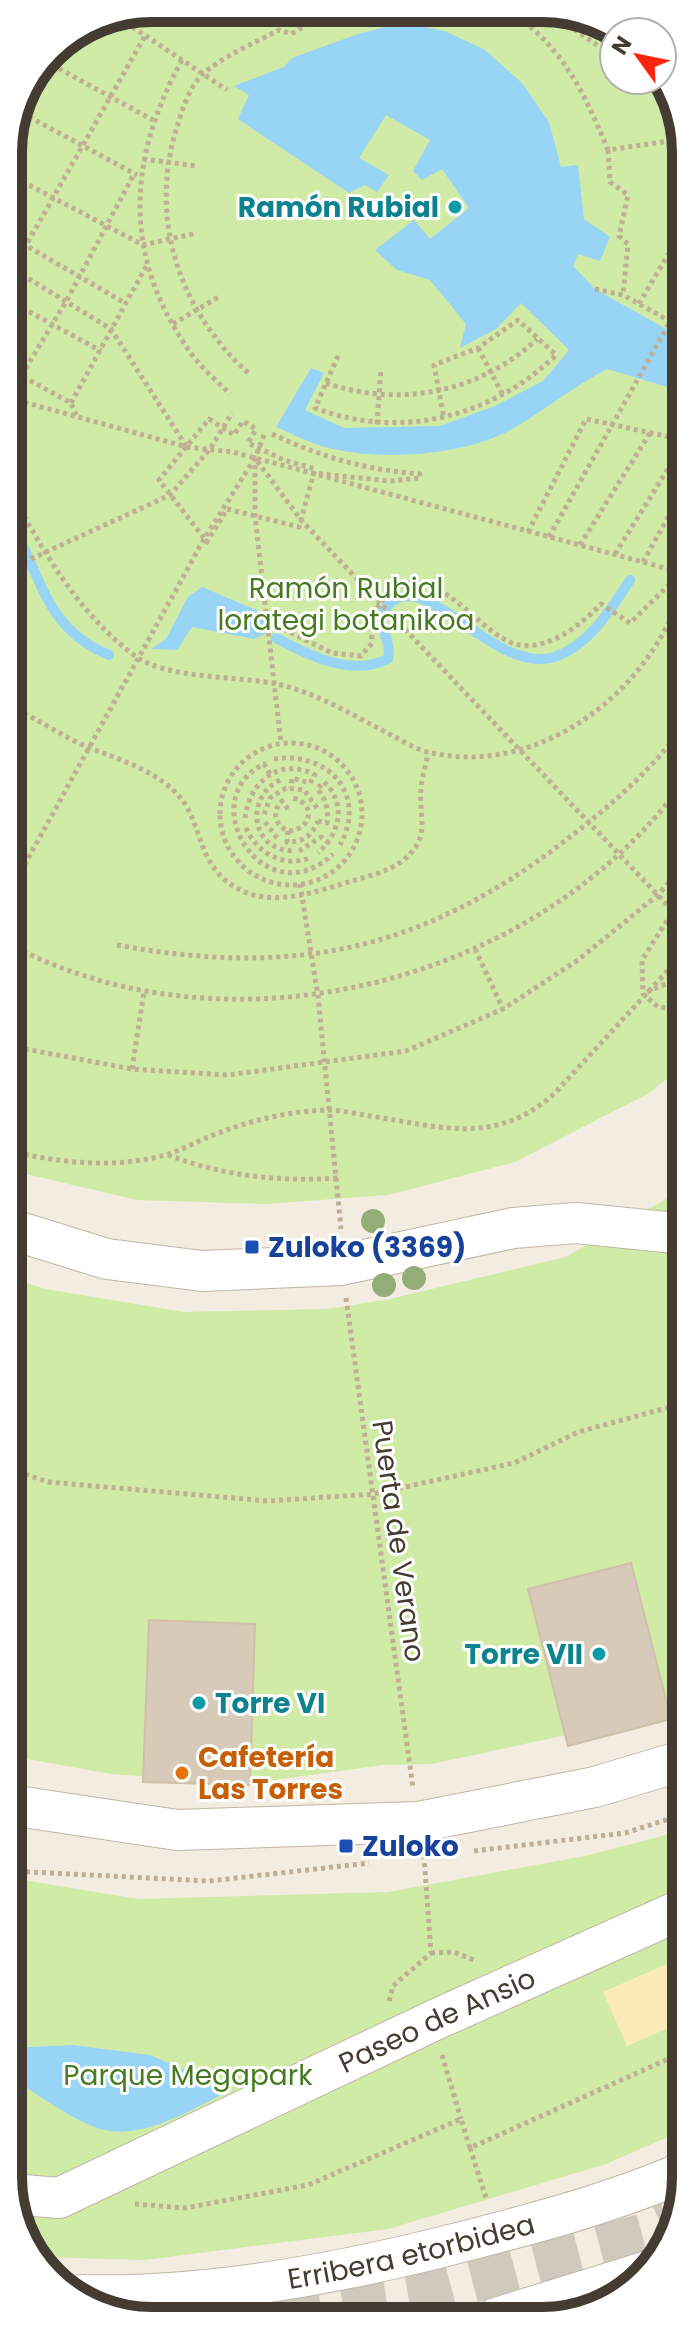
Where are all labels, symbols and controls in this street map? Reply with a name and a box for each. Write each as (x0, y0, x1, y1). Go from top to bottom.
north arrow (598, 16, 678, 96)
text: N (604, 30, 639, 61)
place label: Ramón Rubial (238, 188, 439, 227)
marker: Ramón Rubial (446, 198, 464, 216)
park label: Ramón Rubial lorategi botanikoa (217, 569, 475, 640)
place label: Zuloko (3369) (268, 1228, 466, 1267)
marker: Zuloko (3369) (243, 1238, 261, 1256)
street label: Puerta de Verano (362, 1418, 435, 1665)
place label: Torre VII (465, 1635, 583, 1674)
marker: Torre VII (590, 1645, 608, 1663)
place label: Torre VI (215, 1684, 325, 1723)
marker: Torre VI (190, 1694, 208, 1712)
place label: Cafetería Las Torres (198, 1738, 343, 1809)
marker: Cafetería Las Torres (173, 1764, 191, 1782)
place label: Zuloko (362, 1827, 459, 1866)
marker: Zuloko (337, 1837, 355, 1855)
street label: Paseo de Ansio (332, 1958, 542, 2083)
park label: Parque Megapark (63, 2056, 313, 2095)
street label: Erribera etorbidea (285, 2205, 539, 2299)

